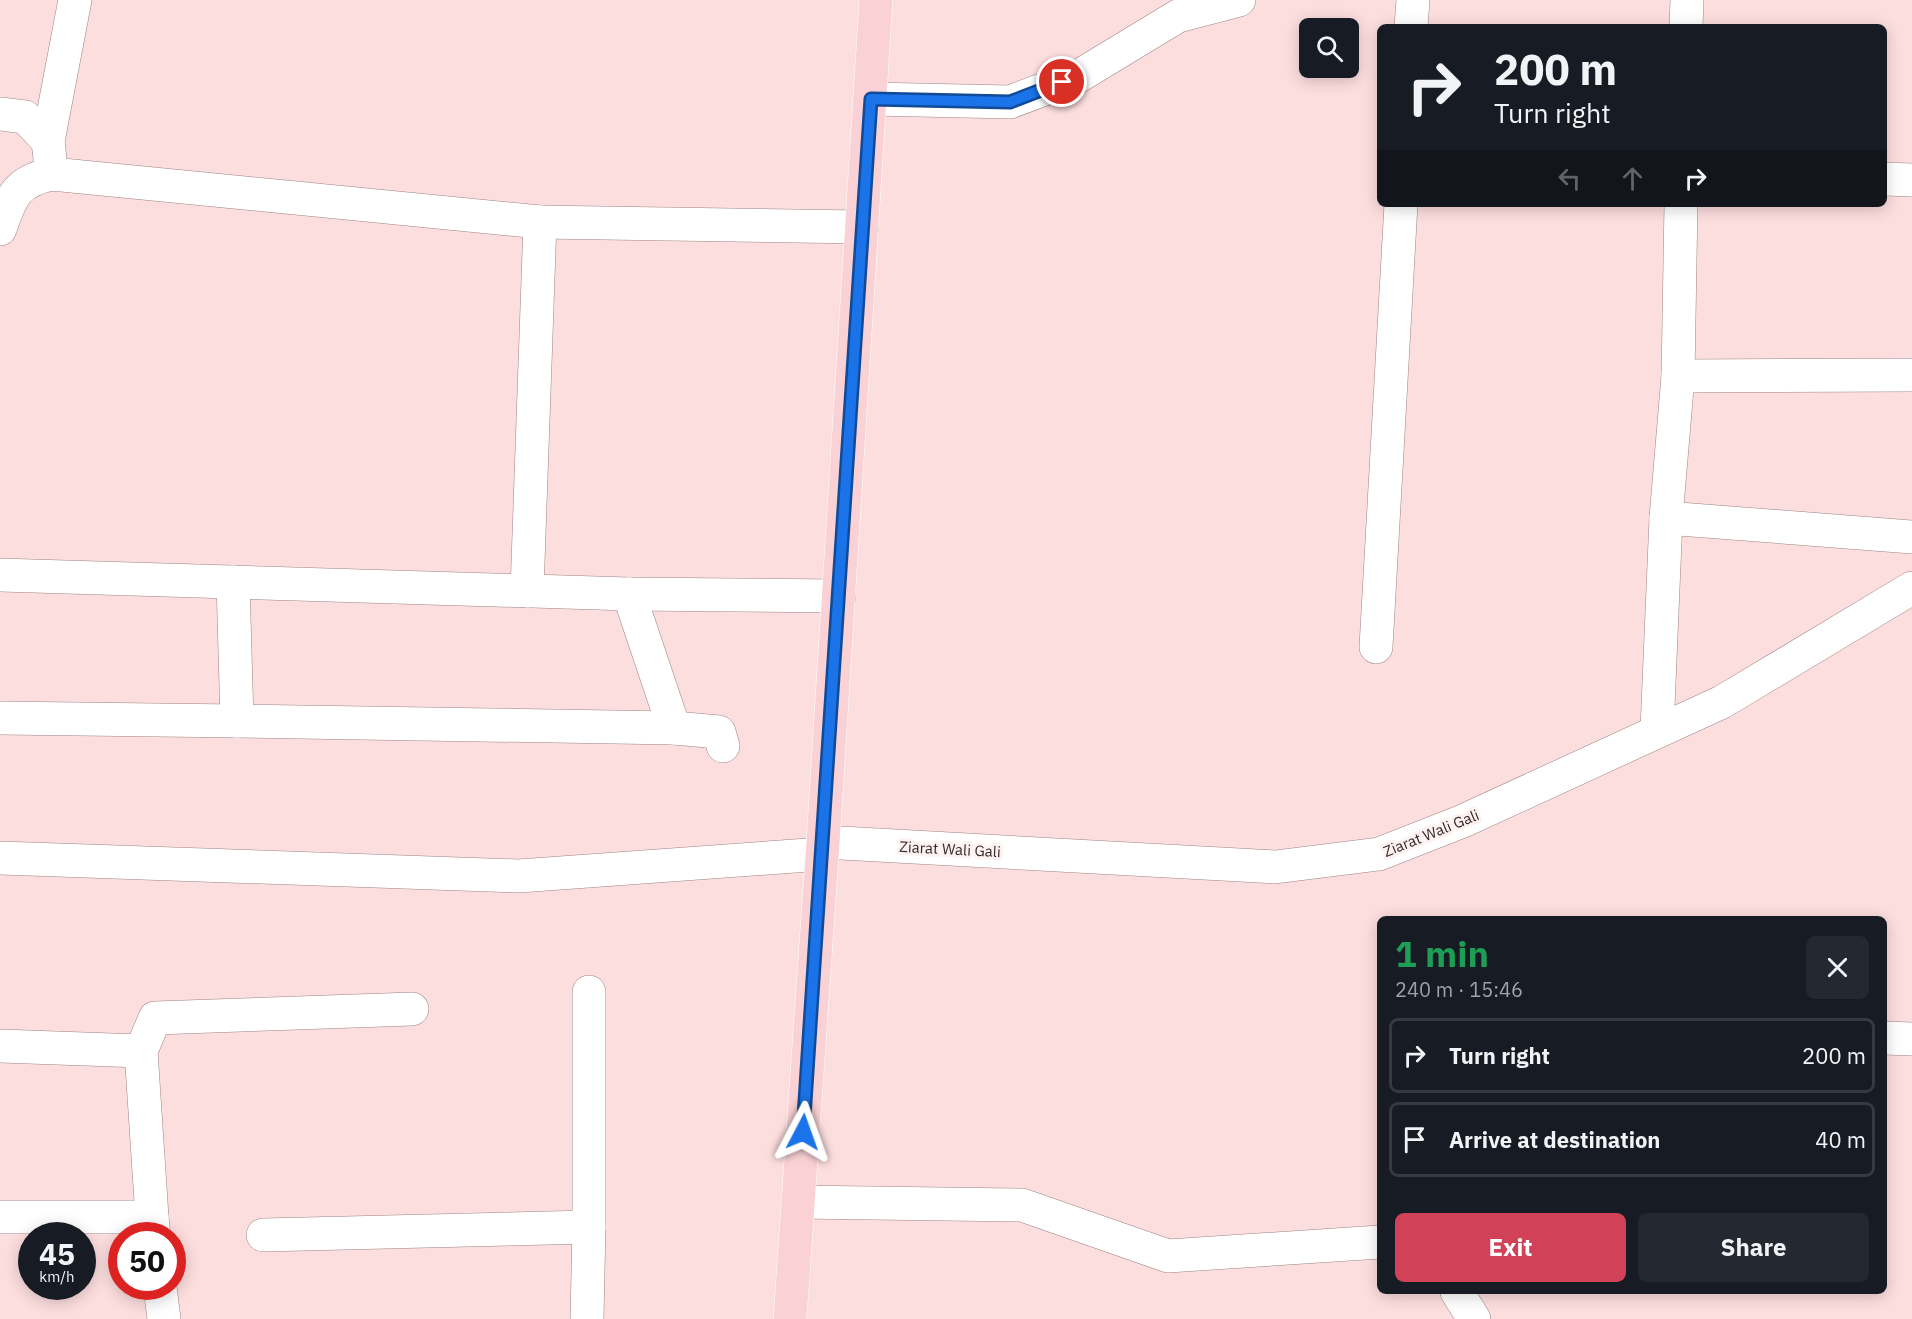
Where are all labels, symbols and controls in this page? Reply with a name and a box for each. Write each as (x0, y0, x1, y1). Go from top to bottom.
map controls (1299, 18, 1359, 78)
button: search (1299, 18, 1359, 78)
text: 200 m (1494, 42, 1617, 97)
icon: right (1395, 48, 1473, 126)
pin (1036, 56, 1087, 107)
icon: arrive (1045, 65, 1078, 98)
text: Turn right (1494, 95, 1611, 130)
icon: left (1553, 162, 1586, 195)
icon: ahead (1616, 162, 1649, 195)
icon: right (1679, 162, 1712, 195)
street label: Ziarat Wali Gali (1380, 805, 1482, 861)
street label: Ziarat Wali Gali (899, 837, 1001, 861)
text: 1 min (1395, 930, 1489, 977)
button: close (1806, 936, 1869, 999)
text: 240 m · 15:46 (1395, 976, 1523, 1003)
icon: right (1398, 1039, 1431, 1072)
text: Turn right (1449, 1041, 1550, 1070)
text: 200 m (1802, 1041, 1866, 1070)
position arrow (771, 1100, 835, 1164)
icon: arrive (1398, 1123, 1431, 1156)
text: Arrive at destination (1449, 1125, 1660, 1154)
text: 40 m (1815, 1125, 1866, 1154)
button: Exit (1395, 1213, 1626, 1282)
button: Share (1638, 1213, 1869, 1282)
speed limit sign: 50 (108, 1222, 186, 1300)
text: 45 (39, 1234, 75, 1273)
text: km/h (39, 1267, 75, 1286)

